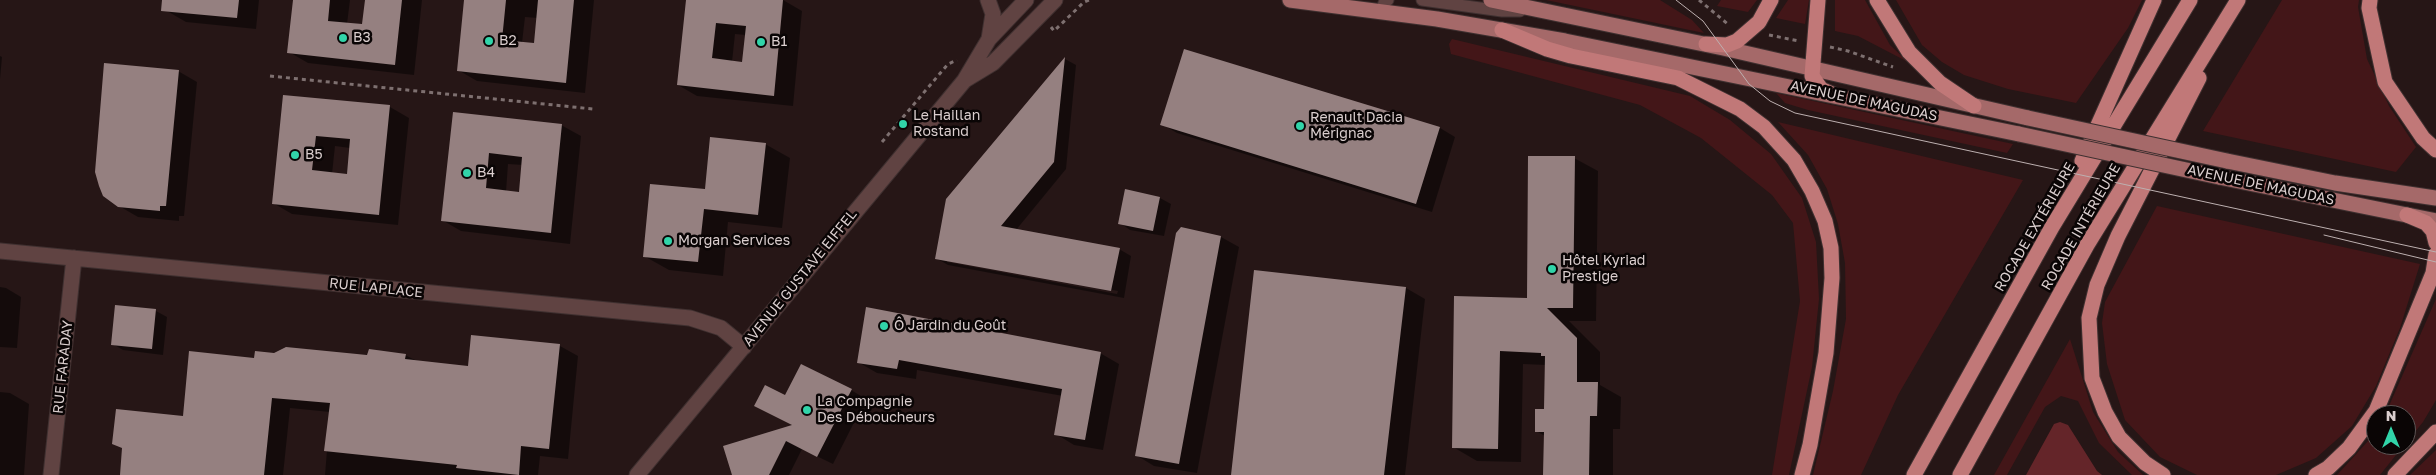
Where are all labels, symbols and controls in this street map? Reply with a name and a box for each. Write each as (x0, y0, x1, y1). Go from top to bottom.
place label: B3 (353, 30, 371, 46)
marker: B3 (337, 32, 349, 44)
place label: B2 (499, 33, 516, 49)
place label: B1 (771, 34, 787, 50)
marker: B2 (483, 35, 495, 47)
marker: B1 (755, 36, 767, 48)
street label: AVENUE DE MAGUDAS (1789, 77, 1939, 125)
place label: Le Haillan Rostand (913, 108, 980, 140)
place label: Renault Dacia Mérignac (1310, 110, 1403, 142)
marker: Le Haillan Rostand (897, 118, 909, 130)
marker: Renault Dacia Mérignac (1294, 120, 1306, 132)
place label: B5 (305, 147, 322, 163)
marker: B5 (289, 149, 301, 161)
street label: ROCADE EXTÉRIEURE (1991, 160, 2079, 294)
street label: ROCADE INTÉRIEURE (2038, 161, 2124, 293)
street label: AVENUE DE MAGUDAS (2186, 161, 2336, 209)
place label: B4 (477, 165, 495, 181)
marker: B4 (461, 167, 473, 179)
street label: AVENUE GUSTAVE EIFFEL (740, 206, 860, 350)
place label: Morgan Services (678, 233, 790, 249)
marker: Morgan Services (662, 235, 674, 247)
place label: Hôtel Kyriad Prestige (1562, 253, 1645, 286)
marker: Hôtel Kyriad Prestige (1546, 263, 1558, 275)
street label: RUE LAPLACE (328, 275, 424, 301)
place label: Ô Jardin du Goût (894, 318, 1006, 334)
street label: RUE FARADAY (50, 319, 76, 415)
marker: Ô Jardin du Goût (878, 320, 890, 332)
place label: La Compagnie Des Déboucheurs (817, 394, 935, 427)
marker: La Compagnie Des Déboucheurs (801, 404, 813, 416)
north arrow (2366, 405, 2416, 455)
text: N (2386, 407, 2396, 424)

